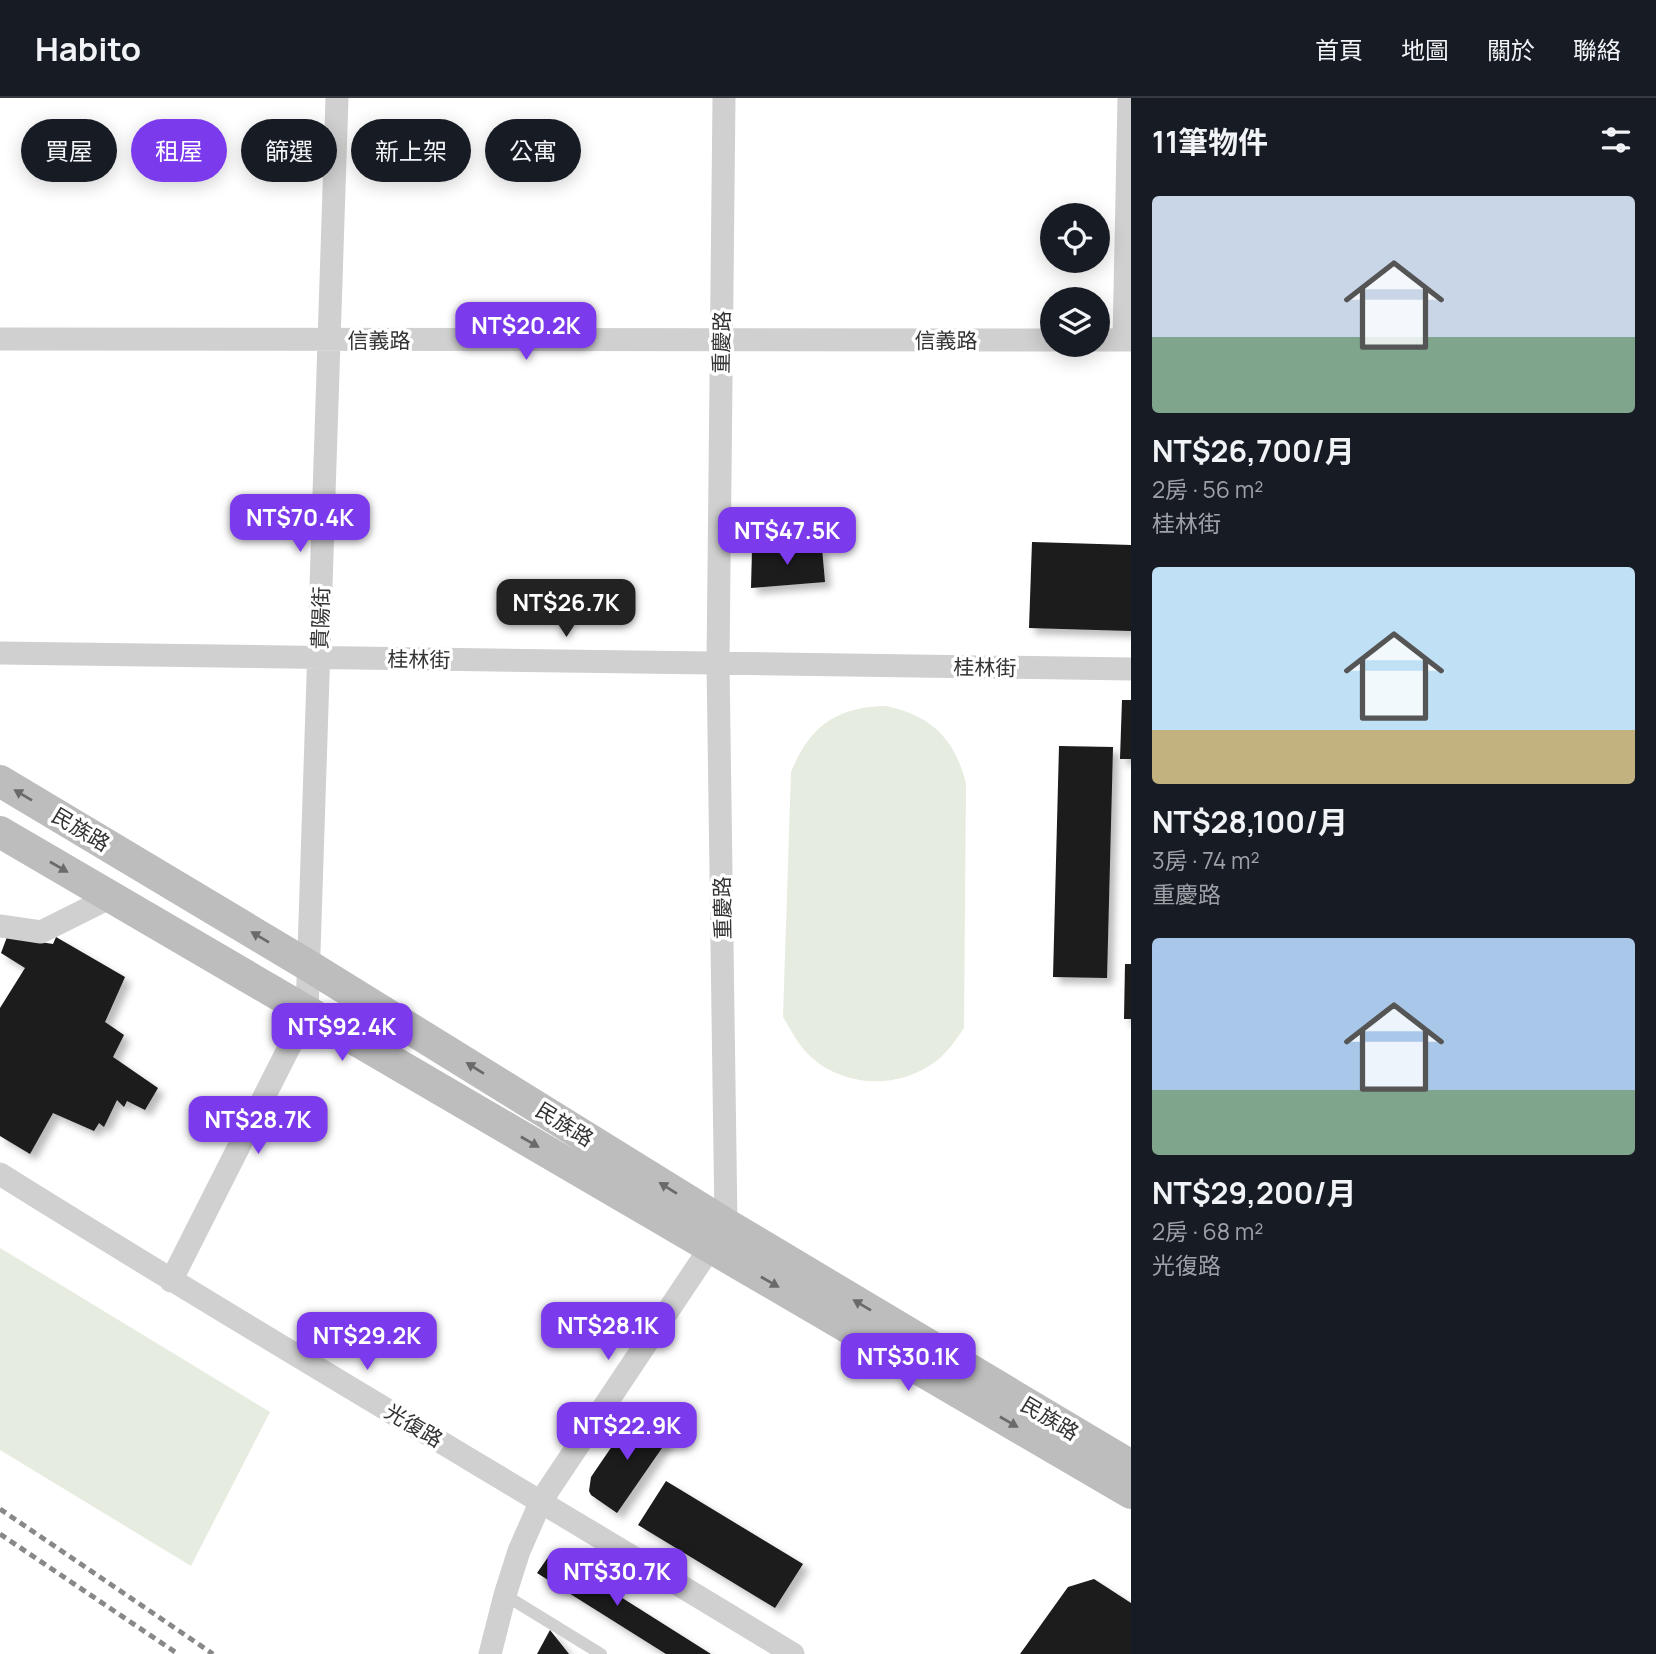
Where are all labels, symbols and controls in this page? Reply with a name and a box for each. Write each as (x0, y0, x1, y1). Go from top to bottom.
text: Habito (35, 26, 141, 71)
text: 首頁 (1315, 33, 1363, 66)
text: 地圖 (1401, 33, 1449, 66)
text: 關於 (1487, 33, 1535, 66)
text: 聯絡 (1573, 33, 1621, 66)
chip: 買屋 (21, 119, 117, 182)
chip: 租屋 (131, 119, 227, 182)
chip: 篩選 (241, 119, 337, 182)
chip: 新上架 (351, 119, 471, 182)
chip: 公寓 (485, 119, 581, 182)
text: 11筆物件 (1152, 121, 1268, 162)
icon: filters (1597, 121, 1635, 159)
map controls (1040, 203, 1110, 357)
button: locate (1040, 203, 1110, 273)
icon: home (1331, 242, 1457, 368)
button: layers (1040, 287, 1110, 357)
pin: NT$20.2K (454, 302, 598, 362)
text: NT$20.2K (471, 309, 581, 341)
street label: 重慶路 (706, 310, 736, 374)
street label: 信義路 (348, 326, 411, 354)
street label: 信義路 (915, 326, 978, 354)
text: NT$26,700/月 (1152, 430, 1355, 471)
text: 2房 · 56 m² (1152, 473, 1263, 505)
pin: NT$70.4K (228, 494, 372, 554)
text: NT$70.4K (246, 501, 354, 533)
text: 桂林街 (1152, 507, 1221, 539)
pin: NT$47.5K (715, 508, 859, 567)
text: NT$47.5K (734, 514, 840, 546)
pin: NT$26.7K (494, 580, 638, 639)
street label: 貴陽街 (305, 586, 335, 650)
text: NT$26.7K (512, 586, 620, 618)
icon: home (1331, 613, 1457, 739)
street label: 桂林街 (387, 644, 451, 674)
street label: 桂林街 (953, 652, 1017, 682)
one-way arrow (13, 788, 32, 801)
street label: 民族路 (47, 801, 115, 857)
text: NT$28,100/月 (1152, 801, 1348, 842)
text: 3房 · 74 m² (1152, 844, 1260, 876)
one-way arrow (49, 861, 69, 873)
street label: 重慶路 (707, 876, 737, 940)
text: 重慶路 (1152, 878, 1221, 910)
one-way arrow (250, 930, 269, 943)
icon: home (1331, 984, 1457, 1110)
pin: NT$92.4K (270, 1004, 414, 1063)
text: NT$92.4K (288, 1010, 396, 1042)
one-way arrow (465, 1062, 484, 1075)
street label: 民族路 (531, 1095, 599, 1153)
pin: NT$28.7K (186, 1096, 330, 1156)
text: NT$28.7K (205, 1103, 311, 1135)
one-way arrow (521, 1136, 540, 1149)
text: NT$29,200/月 (1152, 1172, 1356, 1213)
one-way arrow (659, 1181, 678, 1194)
text: 2房 · 68 m² (1152, 1215, 1263, 1247)
text: 光復路 (1152, 1249, 1221, 1281)
one-way arrow (760, 1276, 779, 1288)
one-way arrow (853, 1299, 872, 1312)
pin: NT$28.1K (536, 1302, 680, 1362)
text: NT$28.1K (557, 1309, 659, 1341)
pin: NT$29.2K (295, 1312, 439, 1372)
text: NT$29.2K (313, 1319, 421, 1351)
pin: NT$30.1K (836, 1334, 980, 1393)
text: NT$30.1K (857, 1340, 959, 1372)
street label: 民族路 (1016, 1390, 1084, 1446)
street label: 光復路 (380, 1397, 448, 1453)
pin: NT$22.9K (555, 1402, 699, 1462)
text: NT$22.9K (573, 1409, 681, 1441)
one-way arrow (999, 1416, 1018, 1428)
pin: NT$30.7K (545, 1548, 689, 1608)
text: NT$30.7K (563, 1555, 671, 1587)

